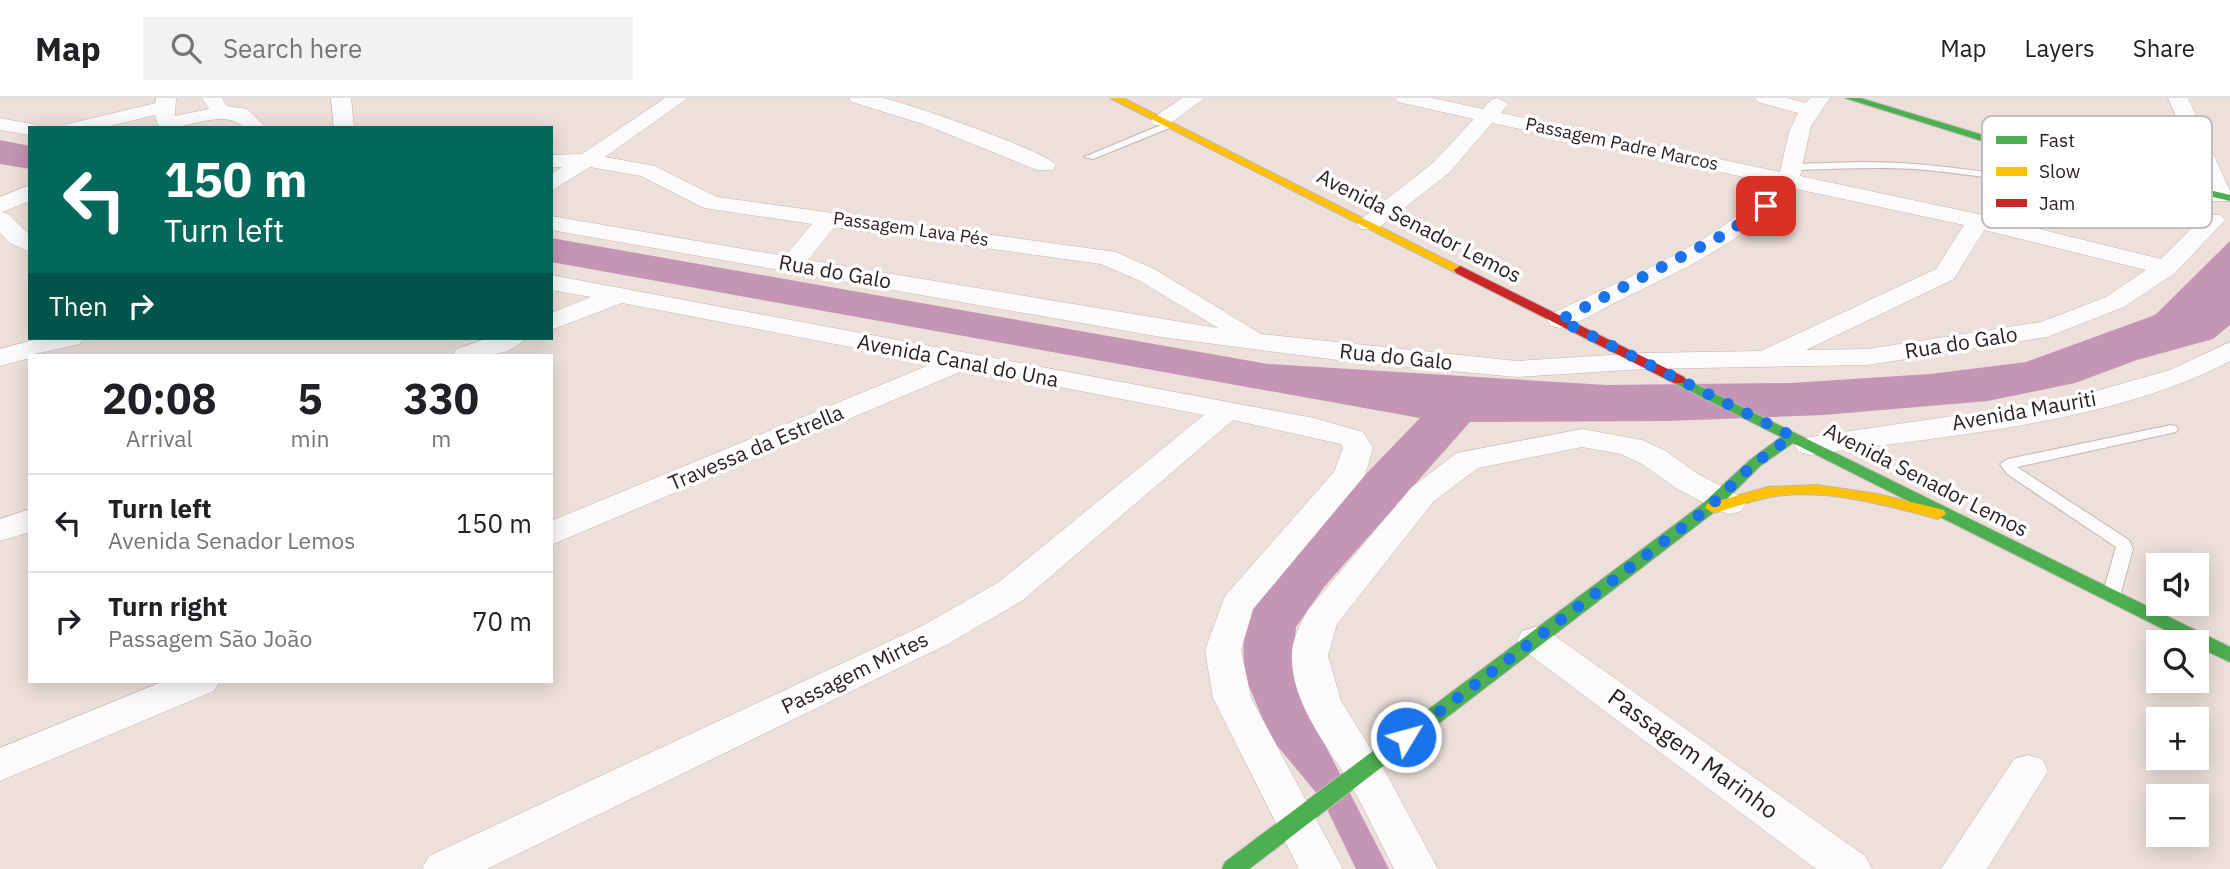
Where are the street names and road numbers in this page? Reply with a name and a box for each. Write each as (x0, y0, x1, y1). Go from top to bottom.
street label: Passagem Padre Marcos (1524, 112, 1721, 175)
street label: Avenida Senador Lemos (1312, 161, 1526, 289)
street label: Passagem Lava Pés (832, 206, 990, 251)
street label: Rua do Galo (777, 247, 894, 295)
street label: Rua do Galo (1902, 319, 2019, 365)
street label: Avenida Canal do Una (855, 327, 1061, 393)
street label: Rua do Galo (1338, 336, 1454, 376)
street label: Avenida Mauriti (1949, 384, 2098, 436)
street label: Travessa da Estrella (664, 398, 847, 497)
street label: Avenida Senador Lemos (1819, 415, 2033, 543)
street label: Passagem Mirtes (776, 624, 933, 720)
street label: Passagem Marinho (1602, 680, 1785, 826)

